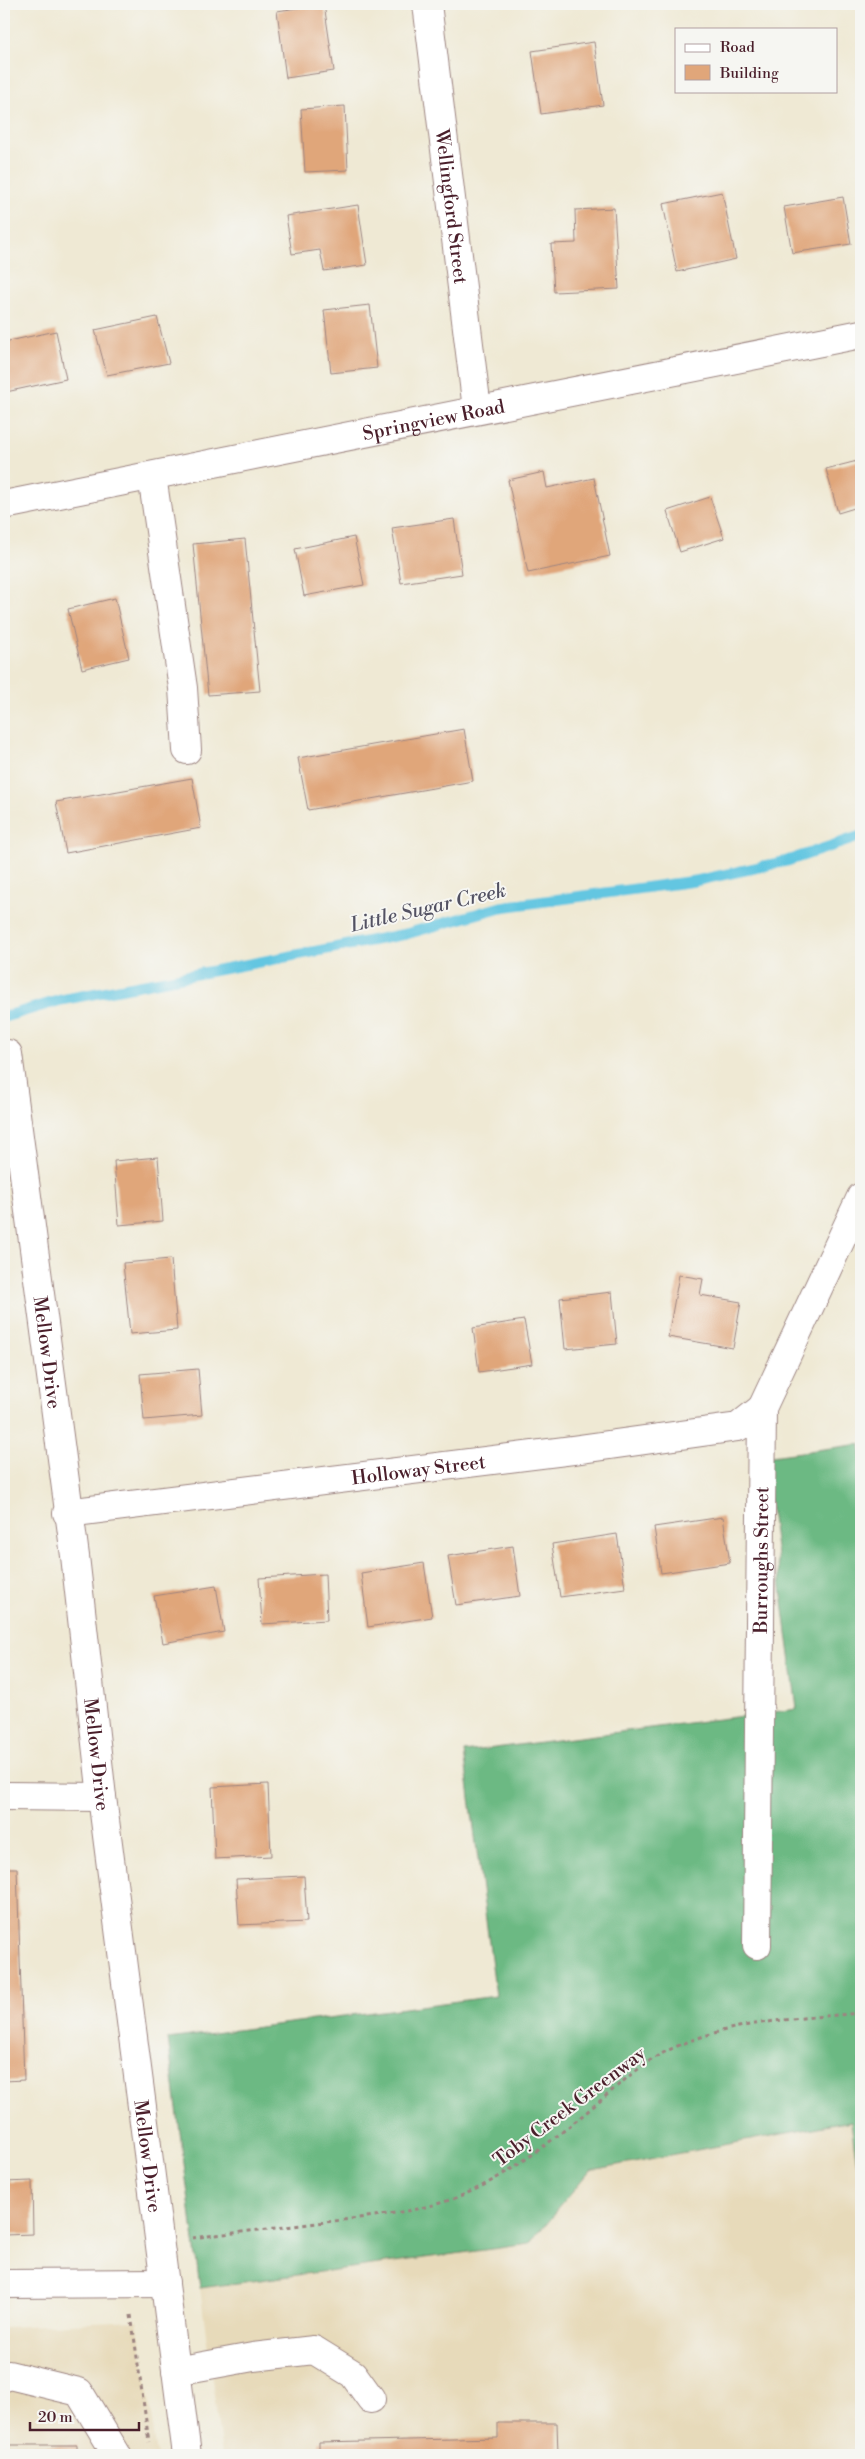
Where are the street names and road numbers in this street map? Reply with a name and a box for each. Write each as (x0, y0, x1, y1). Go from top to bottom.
street label: Wellingford Street (429, 127, 473, 286)
street label: Springview Road (361, 394, 507, 446)
street label: Mellow Drive (27, 1295, 66, 1410)
street label: Holloway Street (350, 1450, 487, 1491)
street label: Burroughs Street (749, 1486, 774, 1635)
street label: Mellow Drive (78, 1697, 115, 1812)
street label: Toby Creek Greenway (489, 2041, 651, 2172)
street label: Mellow Drive (128, 2098, 167, 2214)

